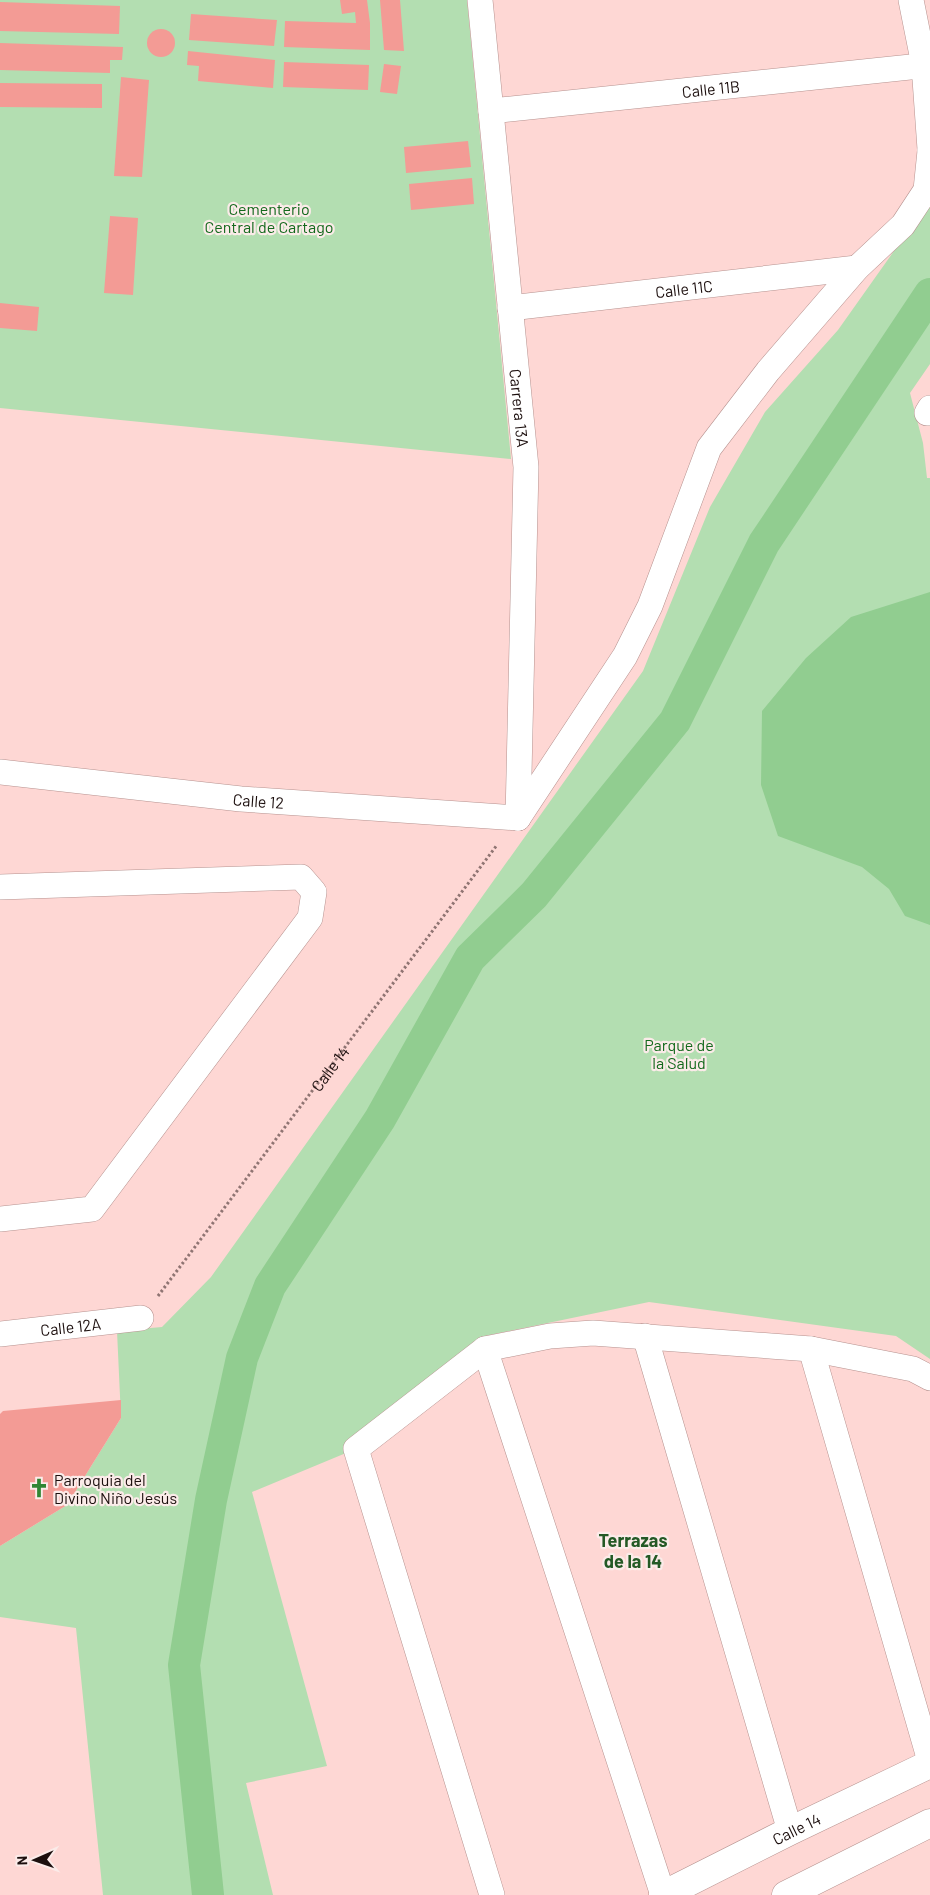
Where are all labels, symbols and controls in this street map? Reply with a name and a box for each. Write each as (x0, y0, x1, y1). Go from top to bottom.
street label: Calle 11B (681, 75, 741, 100)
park label: Cementerio Central de Cartago (204, 199, 334, 236)
street label: Calle 11C (654, 275, 714, 301)
street label: Carrera 13A (507, 368, 534, 448)
street label: Calle 12 (232, 789, 285, 811)
park label: Parque de la Salud (644, 1035, 714, 1072)
street label: Calle 14 (306, 1042, 352, 1094)
street label: Calle 12A (39, 1313, 102, 1339)
place label: Parroquia del Divino Niño Jesús (54, 1470, 177, 1507)
church icon: Parroquia del Divino Niño Jesús (28, 1477, 50, 1499)
district label: Terrazas de la 14 (599, 1529, 667, 1572)
street label: Calle 14 (769, 1808, 823, 1848)
north arrow (10, 1835, 60, 1885)
text: N (13, 1856, 30, 1865)

